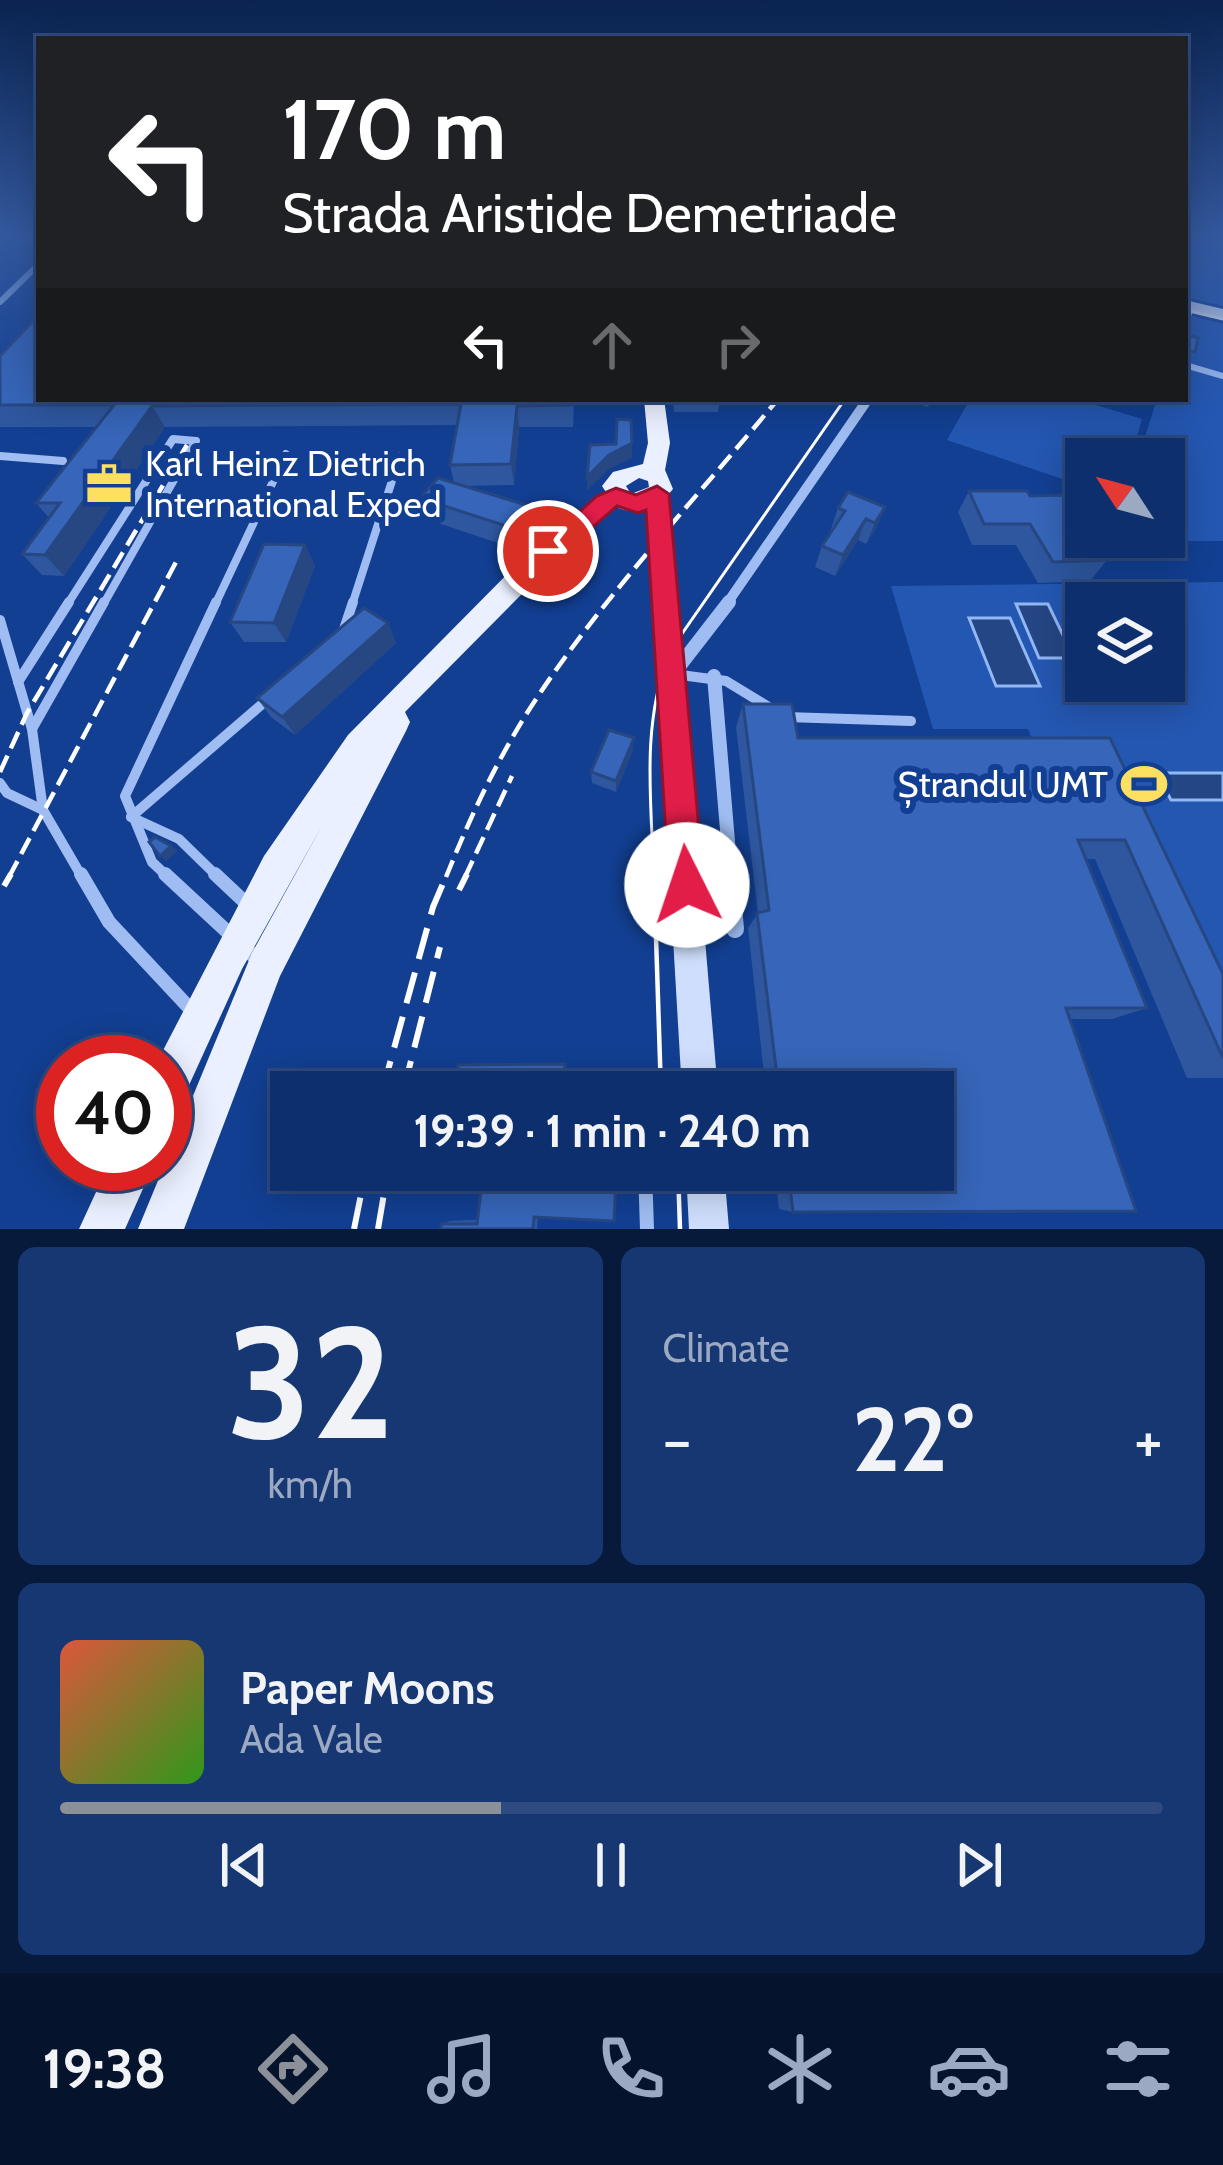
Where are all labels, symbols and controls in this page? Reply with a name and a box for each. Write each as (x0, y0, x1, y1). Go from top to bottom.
text: 170 m (282, 78, 506, 180)
icon: left (84, 84, 240, 240)
text: Strada Aristide Demetriade (282, 180, 897, 246)
icon: left (453, 312, 519, 378)
icon: ahead (579, 312, 645, 378)
icon: right (705, 312, 771, 378)
north arrow (1065, 438, 1185, 558)
map controls (1065, 438, 1185, 702)
place label: Karl Heinz Dietrich International Exped (145, 441, 442, 526)
office icon: Karl Heinz Dietrich International Exped (84, 459, 134, 509)
pin (497, 500, 599, 602)
icon: arrive (515, 518, 581, 584)
button: layers (1065, 582, 1185, 702)
sports icon: Ștrandul UMT (1119, 759, 1169, 809)
place label: Ștrandul UMT (898, 762, 1108, 808)
position arrow (624, 822, 750, 948)
speed limit sign: 40 (36, 1035, 192, 1191)
text: 19:39 · 1 min · 240 m (413, 1104, 811, 1158)
text: 32 (227, 1287, 394, 1477)
text: Climate (663, 1324, 789, 1372)
text: 22° (852, 1384, 973, 1494)
text: − (663, 1399, 692, 1480)
text: + (1134, 1399, 1163, 1480)
text: km/h (268, 1460, 353, 1508)
text: Paper Moons (240, 1661, 495, 1715)
text: Ada Vale (240, 1715, 383, 1763)
icon: previous (211, 1832, 277, 1898)
icon: pause (578, 1832, 644, 1898)
icon: next (946, 1832, 1012, 1898)
icon: directions (251, 2027, 335, 2111)
icon: music (420, 2027, 504, 2111)
icon: phone (589, 2027, 673, 2111)
icon: climate (758, 2027, 842, 2111)
icon: car (927, 2027, 1011, 2111)
icon: filters (1096, 2027, 1180, 2111)
text: 19:38 (43, 2036, 166, 2102)

